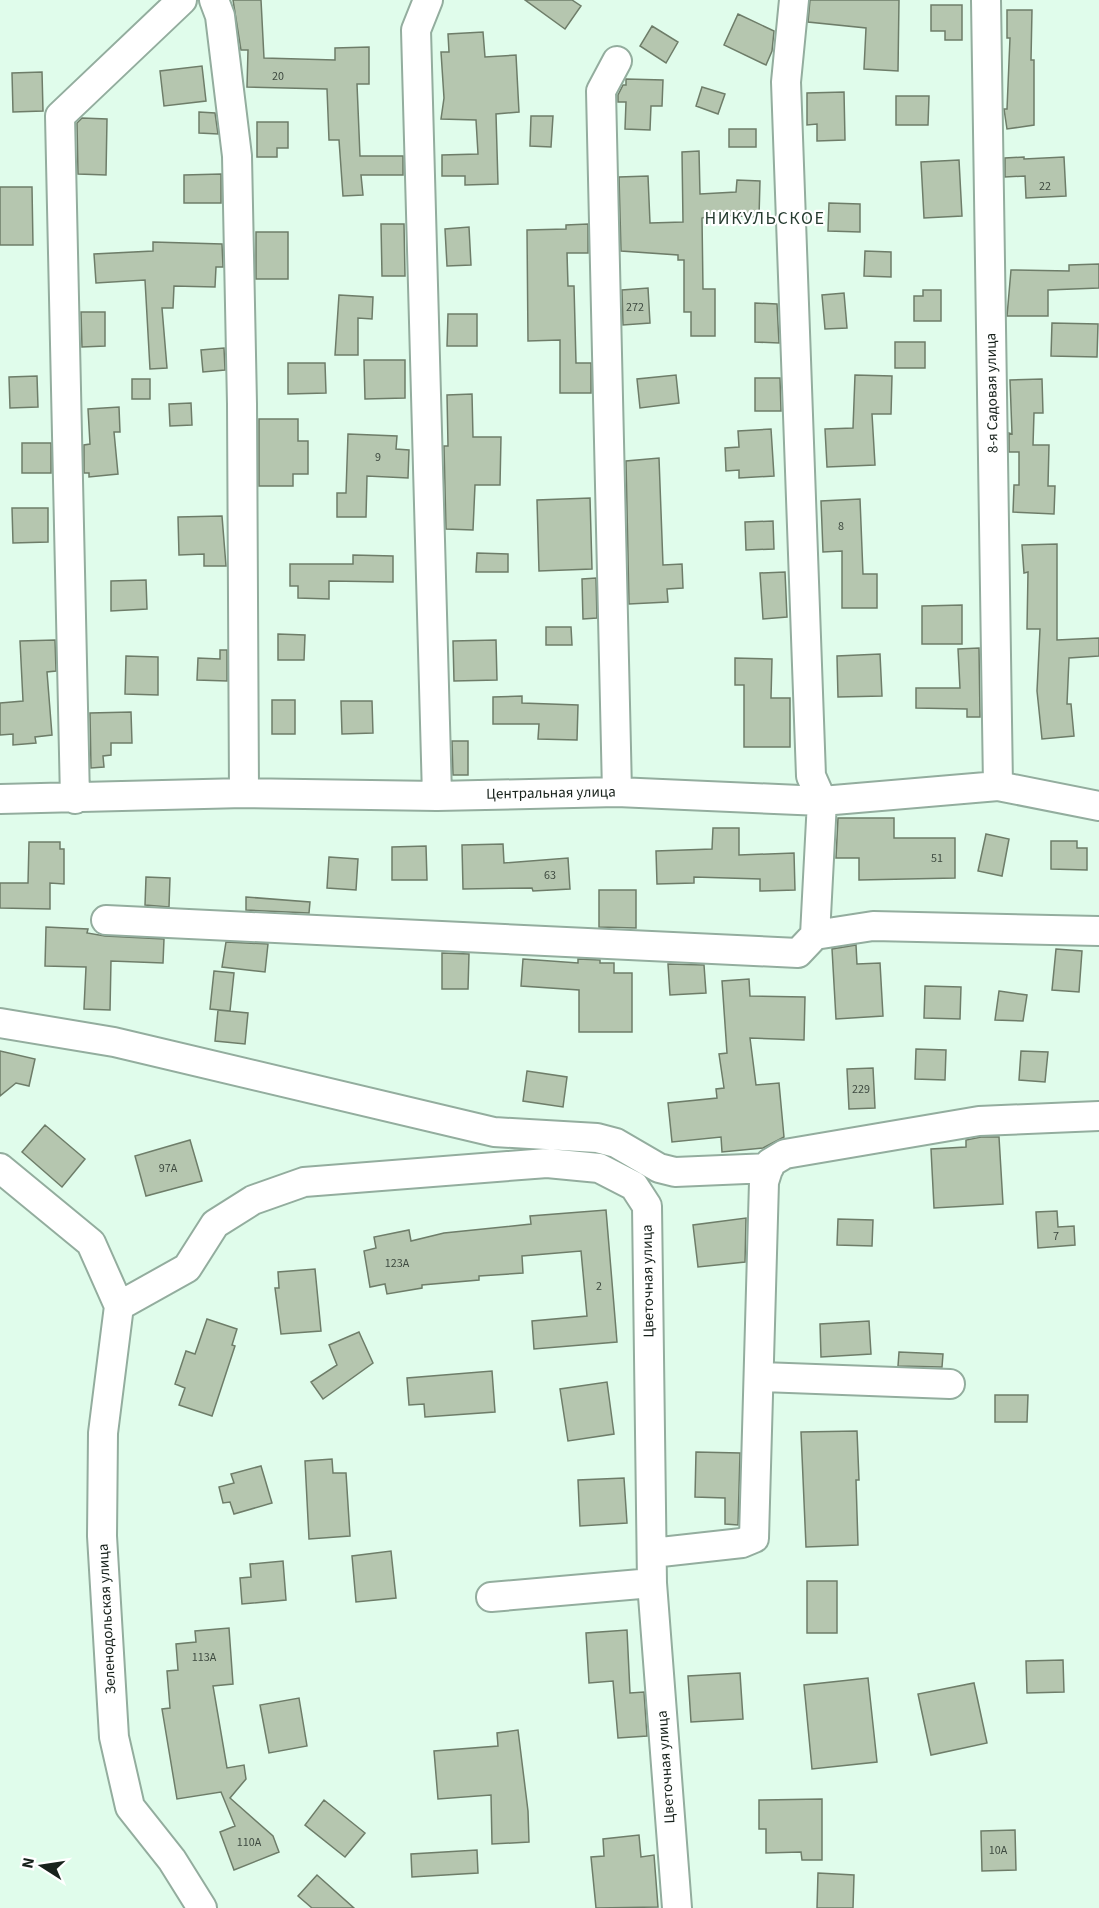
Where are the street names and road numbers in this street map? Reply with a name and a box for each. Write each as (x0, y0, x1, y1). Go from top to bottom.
street label: 8-я Садовая улица (980, 333, 1004, 453)
street label: Центральная улица (486, 781, 616, 805)
street label: Цветочная улица (637, 1224, 659, 1338)
street label: Зеленодольская улица (93, 1543, 121, 1695)
street label: Цветочная улица (652, 1710, 680, 1824)

